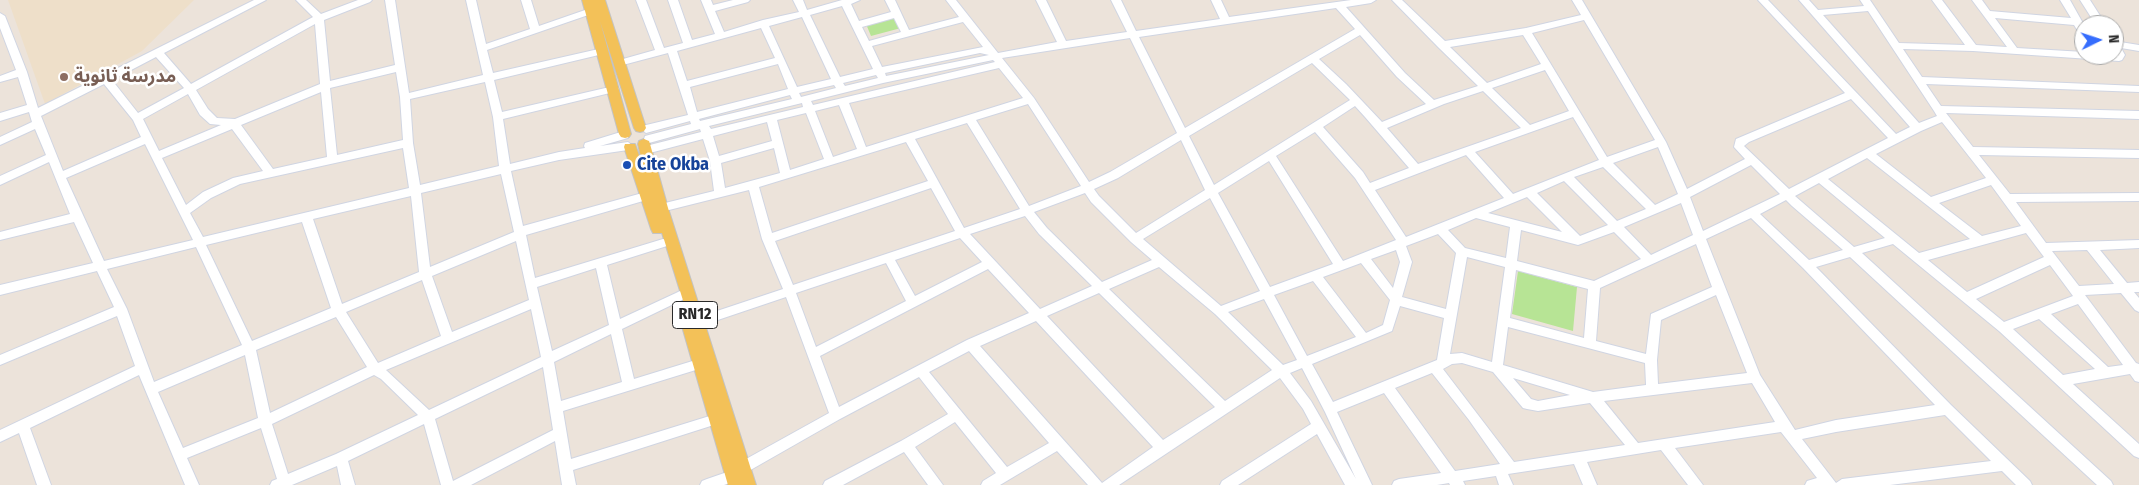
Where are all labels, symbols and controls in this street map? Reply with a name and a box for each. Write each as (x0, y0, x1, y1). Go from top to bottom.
north arrow (2074, 15, 2124, 65)
text: N (2105, 34, 2122, 44)
place label: مدرسة ثانوية (74, 66, 176, 88)
marker: مدرسة ثانوية (58, 71, 70, 83)
place label: Cite Okba (637, 154, 709, 176)
marker: Cite Okba (621, 159, 633, 171)
road number: RN12 (672, 302, 718, 328)

